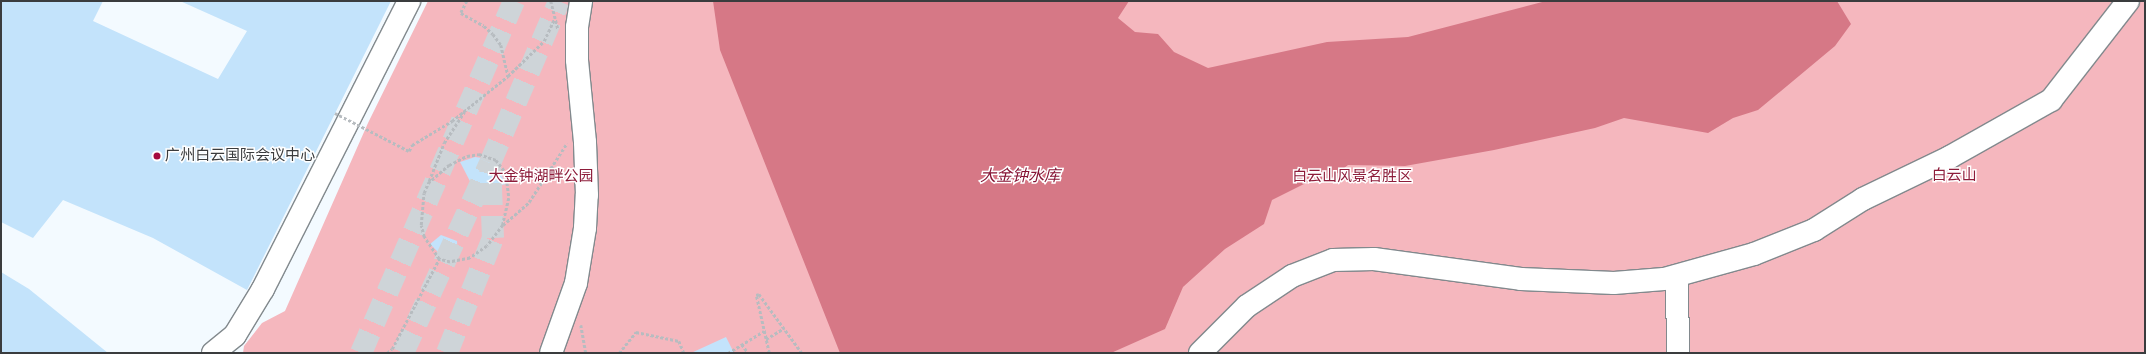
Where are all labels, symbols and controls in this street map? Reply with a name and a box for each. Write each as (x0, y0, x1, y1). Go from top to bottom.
place label: 广州白云国际会议中心 (165, 147, 315, 165)
marker: 广州白云国际会议中心 (152, 151, 162, 161)
water label: 大金钟水库 (980, 166, 1060, 186)
park label: 白云山 (1932, 167, 1976, 185)
park label: 大金钟湖畔公园 (489, 168, 593, 186)
park label: 白云山风景名胜区 (1292, 168, 1412, 186)

